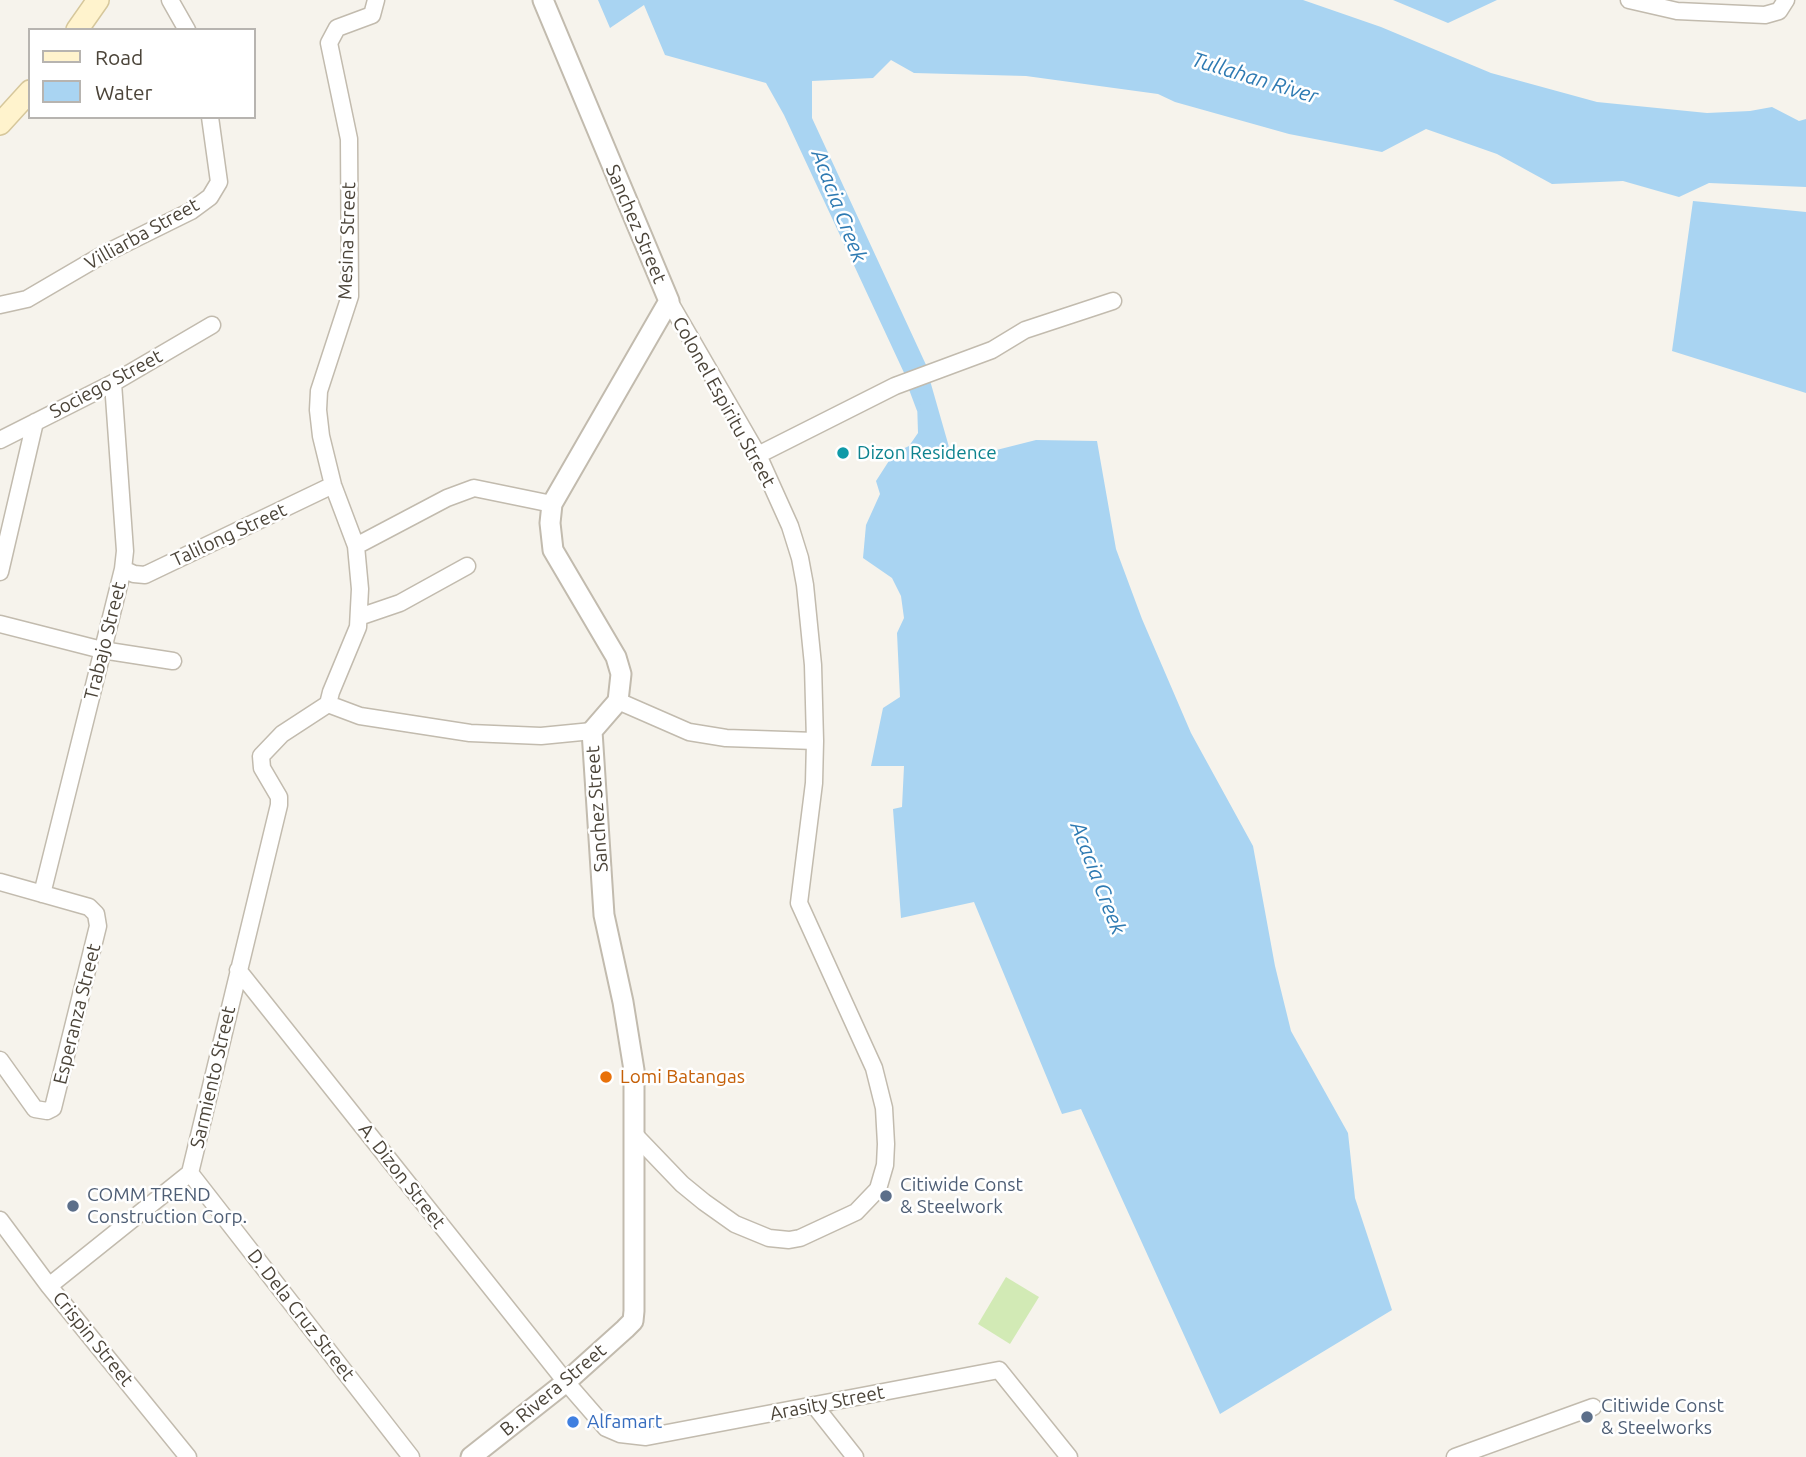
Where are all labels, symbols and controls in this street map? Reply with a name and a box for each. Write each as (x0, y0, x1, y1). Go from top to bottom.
legend (28, 28, 256, 119)
text: Road (95, 45, 143, 69)
water label: Tullahan River (1189, 47, 1321, 109)
text: Water (95, 80, 153, 104)
water label: Acacia Creek (806, 146, 872, 266)
street label: Sanchez Street (601, 161, 671, 287)
street label: Mesina Street (334, 182, 360, 300)
street label: Villiarba Street (81, 193, 203, 275)
street label: Colonel Espiritu Street (668, 313, 780, 491)
street label: Sociego Street (46, 345, 166, 423)
place label: Dizon Residence (857, 442, 997, 464)
marker: Dizon Residence (835, 445, 851, 461)
street label: Talilong Street (168, 498, 290, 572)
street label: Trabajo Street (79, 580, 131, 702)
street label: Sanchez Street (581, 745, 613, 873)
water label: Acacia Creek (1065, 818, 1131, 938)
street label: Esperanza Street (48, 941, 106, 1087)
street label: Sarmiento Street (186, 1004, 240, 1150)
place label: Lomi Batangas (620, 1066, 745, 1088)
marker: Lomi Batangas (598, 1069, 614, 1085)
street label: A. Dizon Street (354, 1119, 450, 1233)
place label: Citiwide Const & Steelwork (900, 1174, 1023, 1218)
place label: COMM TREND Construction Corp. (87, 1184, 247, 1228)
marker: Citiwide Const & Steelwork (878, 1188, 894, 1204)
marker: COMM TREND Construction Corp. (65, 1198, 81, 1214)
street label: D. Dela Cruz Street (243, 1245, 359, 1385)
street label: Crispin Street (48, 1287, 138, 1391)
street label: B. Rivera Street (495, 1339, 611, 1441)
street label: Arasity Street (768, 1381, 886, 1425)
place label: Citiwide Const & Steelworks (1601, 1395, 1724, 1439)
marker: Citiwide Const & Steelworks (1579, 1409, 1595, 1425)
place label: Alfamart (587, 1411, 662, 1433)
marker: Alfamart (565, 1414, 581, 1430)

